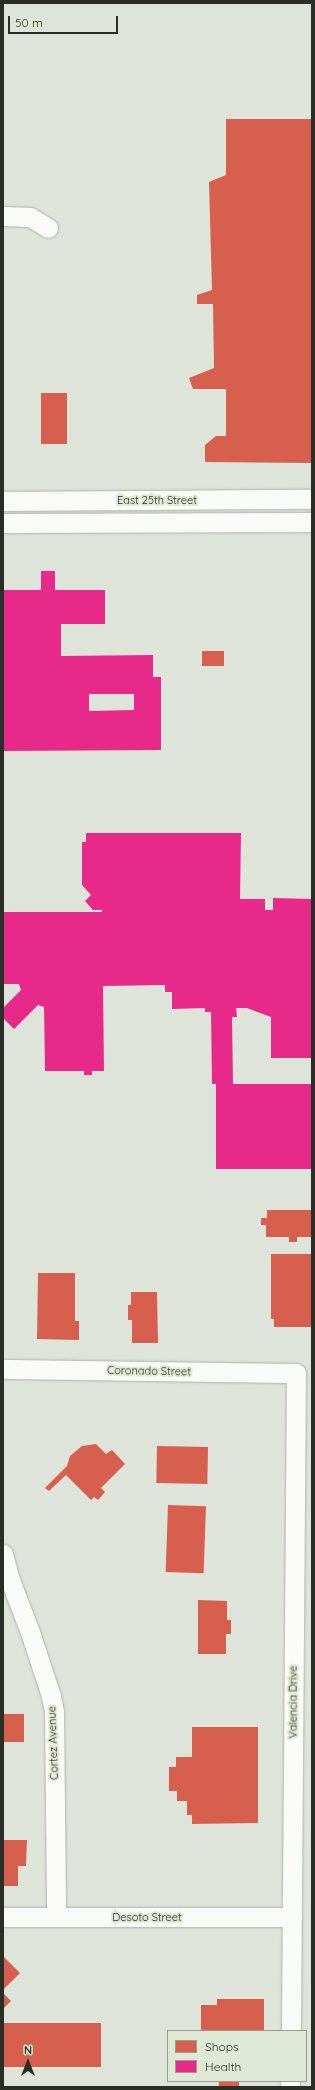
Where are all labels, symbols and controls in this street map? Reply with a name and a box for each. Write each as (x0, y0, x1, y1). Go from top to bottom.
scale bar (10, 8, 120, 34)
text: 50 m (15, 15, 43, 30)
street label: East 25th Street (117, 493, 197, 507)
street label: Coronado Street (107, 1364, 191, 1378)
street label: Valencia Drive (286, 1665, 300, 1739)
street label: Cortez Avenue (45, 1706, 61, 1780)
street label: Desoto Street (112, 1910, 182, 1924)
legend (167, 2030, 307, 2082)
text: Shops (205, 2039, 239, 2054)
north arrow (8, 2042, 48, 2082)
text: N (24, 2043, 32, 2057)
text: Health (205, 2059, 241, 2074)

